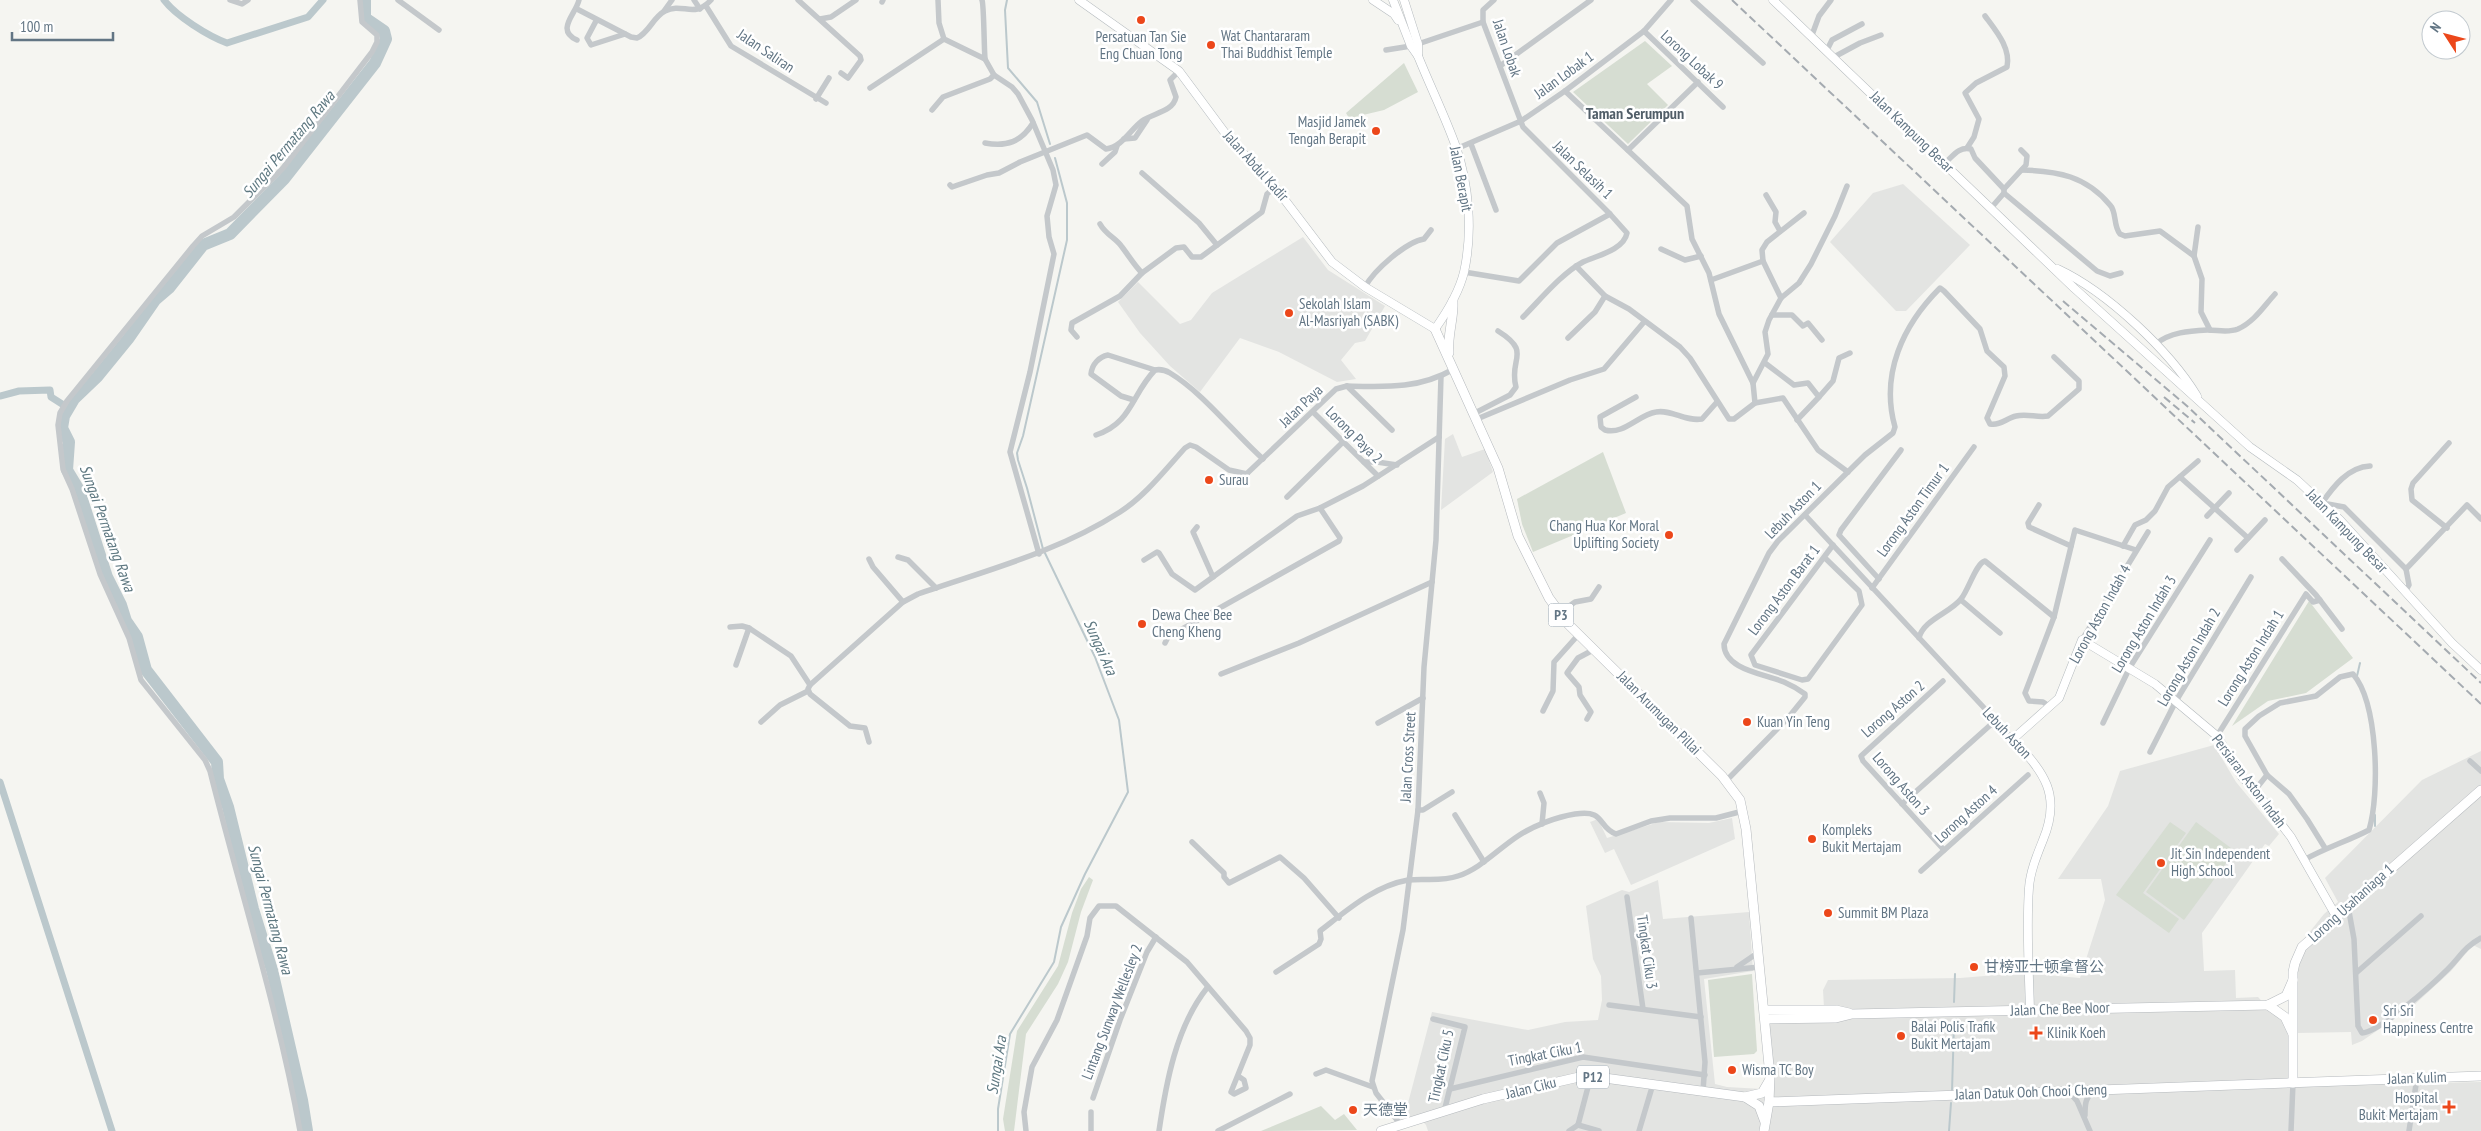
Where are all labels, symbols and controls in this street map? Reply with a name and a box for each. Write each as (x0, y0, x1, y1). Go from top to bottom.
scale bar (12, 10, 114, 42)
north arrow (2421, 10, 2471, 60)
marker: Persatuan Tan Sie Eng Chuan Tong (1135, 14, 1147, 26)
street label: Jalan Lobak (1489, 16, 1526, 79)
text: 100 m (20, 17, 53, 36)
text: N (2426, 19, 2445, 36)
street label: Jalan Saliran (733, 24, 798, 77)
place label: Wat Chantararam Thai Buddhist Temple (1221, 26, 1332, 62)
street label: Lorong Lobak 9 (1657, 26, 1728, 93)
place label: Persatuan Tan Sie Eng Chuan Tong (1096, 27, 1186, 63)
marker: Wat Chantararam Thai Buddhist Temple (1205, 39, 1217, 51)
street label: Jalan Lobak 1 (1529, 47, 1597, 103)
water label: Sungai Permatang Rawa (237, 85, 340, 202)
street label: Jalan Kampung Besar (1866, 86, 1959, 177)
district label: Taman Serumpun (1586, 103, 1684, 123)
place label: Masjid Jamek Tengah Berapit (1289, 112, 1366, 148)
marker: Masjid Jamek Tengah Berapit (1370, 125, 1382, 137)
street label: Jalan Abdul Kadir (1219, 126, 1294, 206)
street label: Jalan Selasih 1 (1549, 136, 1617, 203)
street label: Jalan Berapit (1446, 144, 1477, 213)
place label: Sekolah Islam Al-Masriyah (SABK) (1299, 294, 1399, 330)
marker: Sekolah Islam Al-Masriyah (SABK) (1283, 307, 1295, 319)
street label: Jalan Paya (1274, 380, 1326, 432)
street label: Lorong Paya 2 (1322, 402, 1387, 467)
street label: Lorong Aston Timur 1 (1872, 459, 1953, 560)
water label: Sungai Permatang Rawa (76, 462, 141, 596)
place label: Surau (1219, 470, 1249, 489)
marker: Surau (1203, 474, 1215, 486)
street label: Lebuh Aston 1 (1760, 477, 1825, 543)
street label: Jalan Kampung Besar (2302, 484, 2393, 577)
place label: Chang Hua Kor Moral Uplifting Society (1549, 516, 1659, 552)
marker: Chang Hua Kor Moral Uplifting Society (1663, 529, 1675, 541)
street label: Lorong Aston Barat 1 (1743, 541, 1824, 639)
street label: Lorong Aston Indah 4 (2065, 561, 2135, 666)
street label: Lorong Aston Indah 3 (2107, 572, 2180, 676)
road number: P3 (1548, 604, 1574, 626)
street label: Lorong Aston Indah 2 (2153, 604, 2224, 709)
place label: Dewa Chee Bee Cheng Kheng (1152, 605, 1232, 641)
street label: Lorong Aston Indah 1 (2213, 606, 2288, 709)
water label: Sungai Ara (1080, 616, 1123, 679)
marker: Dewa Chee Bee Cheng Kheng (1136, 618, 1148, 630)
street label: Jalan Arumugan Pillai (1613, 666, 1705, 759)
street label: Lorong Aston 2 (1857, 676, 1928, 741)
street label: Lebuh Aston (1979, 703, 2036, 762)
street label: Jalan Cross Street (1396, 711, 1419, 804)
place label: Kuan Yin Teng (1757, 712, 1830, 731)
marker: Kuan Yin Teng (1741, 716, 1753, 728)
street label: Persiaran Aston Indah (2208, 730, 2291, 831)
street label: Lorong Aston 3 (1869, 748, 1934, 819)
street label: Lorong Aston 4 (1930, 780, 2001, 847)
place label: Kompleks Bukit Mertajam (1822, 820, 1901, 856)
marker: Kompleks Bukit Mertajam (1806, 833, 1818, 845)
water label: Sungai Permatang Rawa (244, 842, 298, 978)
place label: Jit Sin Independent High School (2170, 844, 2270, 880)
marker: Jit Sin Independent High School (2155, 857, 2167, 869)
street label: Lorong Usahaniaga 1 (2304, 859, 2397, 946)
place label: Summit BM Plaza (1838, 903, 1928, 922)
marker: Summit BM Plaza (1822, 907, 1834, 919)
street label: Tingkat Ciku 3 (1633, 914, 1662, 990)
street label: Lintang Sunway Wellesley 2 (1077, 941, 1146, 1082)
place label: 甘榜亚士顿拿督公 (1984, 957, 2104, 976)
marker: 甘榜亚士顿拿督公 (1968, 961, 1980, 973)
street label: Jalan Che Bee Noor (2009, 997, 2111, 1020)
place label: Sri Sri Happiness Centre (2383, 1001, 2473, 1037)
marker: Sri Sri Happiness Centre (2367, 1014, 2379, 1026)
place label: Balai Polis Trafik Bukit Mertajam (1911, 1017, 1996, 1053)
place label: Klinik Koeh (2047, 1023, 2106, 1042)
marker: Klinik Koeh (2029, 1026, 2043, 1040)
street label: Tingkat Ciku 5 (1423, 1027, 1458, 1104)
marker: Balai Polis Trafik Bukit Mertajam (1895, 1030, 1907, 1042)
water label: Sungai Ara (982, 1033, 1011, 1096)
street label: Tingkat Ciku 1 (1507, 1037, 1583, 1070)
place label: Wisma TC Boy (1742, 1060, 1814, 1079)
marker: Wisma TC Boy (1726, 1064, 1738, 1076)
road number: P12 (1577, 1066, 1609, 1088)
street label: Jalan Kulim (2386, 1067, 2447, 1088)
street label: Jalan Ciku (1503, 1072, 1558, 1103)
street label: Jalan Datuk Ooh Chooi Cheng (1954, 1079, 2107, 1104)
place label: Hospital Bukit Mertajam (2359, 1088, 2438, 1124)
place label: 天德堂 (1363, 1100, 1408, 1119)
marker: Hospital Bukit Mertajam (2442, 1100, 2456, 1114)
marker: 天德堂 (1347, 1104, 1359, 1116)

